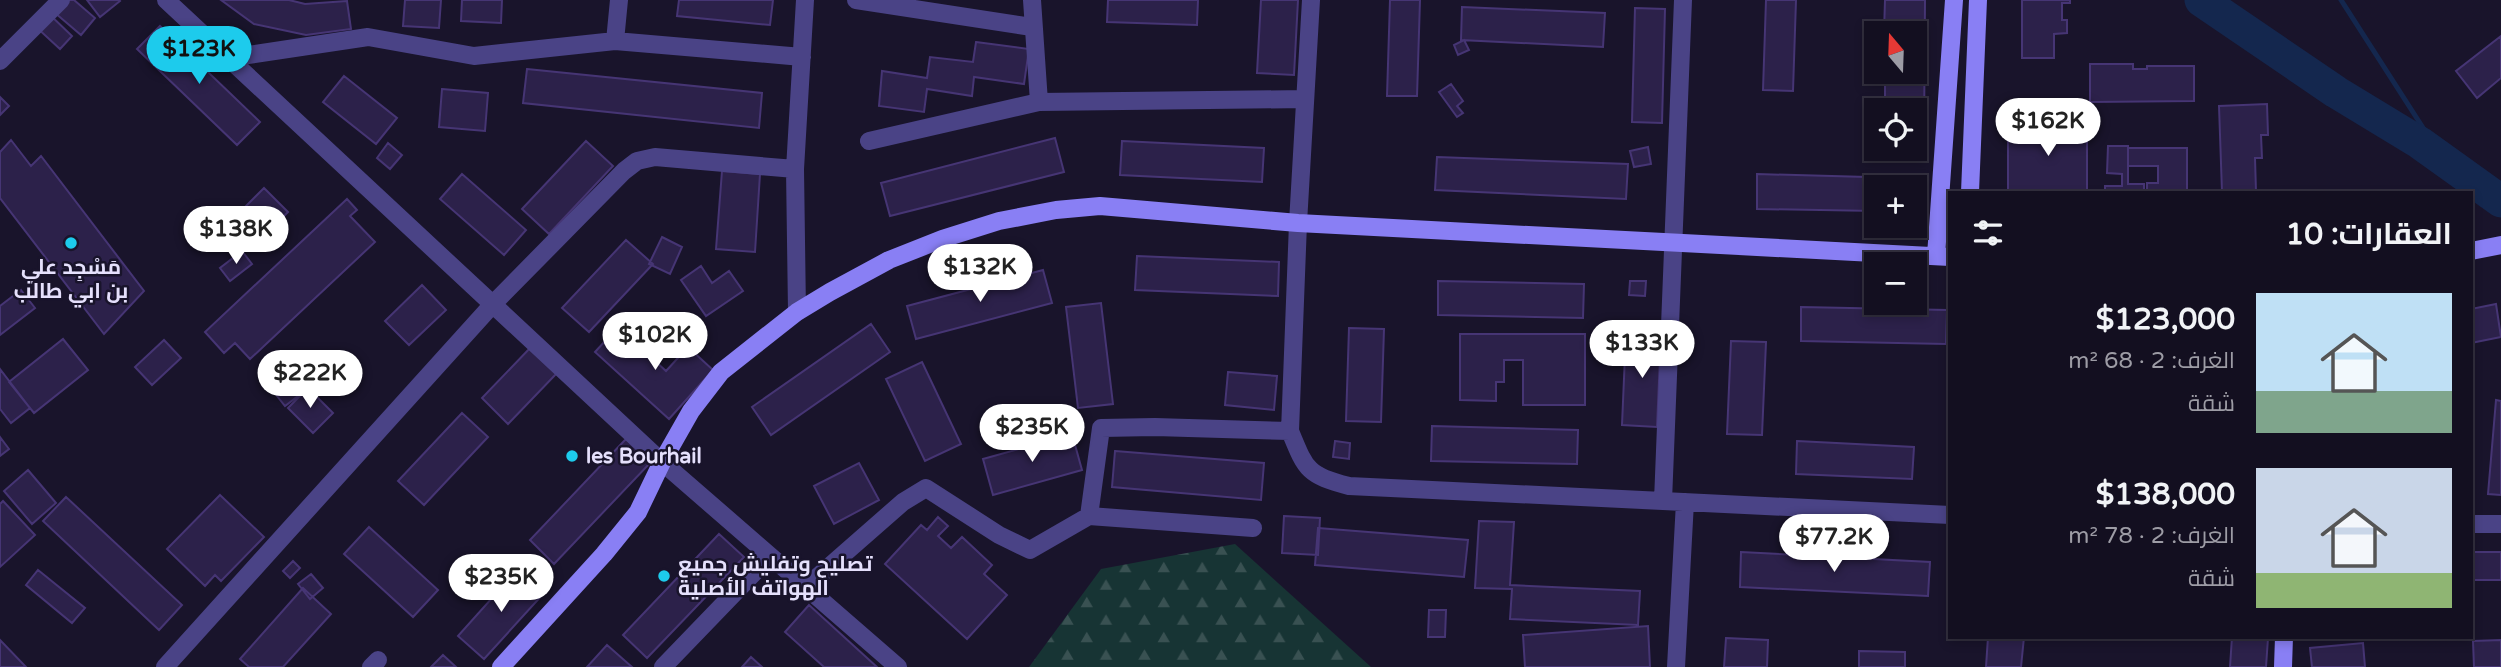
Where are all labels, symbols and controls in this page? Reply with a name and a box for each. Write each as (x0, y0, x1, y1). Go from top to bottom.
north arrow (1864, 21, 1927, 84)
map controls (1864, 21, 1927, 315)
pin: $123K (150, 27, 248, 86)
text: $123K (163, 35, 235, 63)
button: locate (1864, 98, 1927, 161)
pin: $162K (1999, 99, 2097, 158)
text: $162K (2012, 107, 2084, 135)
button: + (1864, 175, 1927, 238)
pin: $138K (187, 206, 285, 266)
icon: filters (1969, 214, 2007, 252)
text: $138K (200, 215, 272, 243)
text: العقارات: 10 (2285, 216, 2452, 253)
marker: مَسْجِد علي بن ابي طالب (63, 235, 79, 251)
pin: $132K (931, 244, 1029, 304)
button: − (1864, 252, 1927, 315)
text: $132K (944, 253, 1016, 281)
place label: مَسْجِد علي بن ابي طالب (14, 255, 128, 308)
text: $123,000 (2096, 301, 2235, 338)
pin: $102K (606, 312, 704, 372)
pin: $133K (1593, 320, 1691, 380)
text: $102K (619, 321, 691, 349)
icon: home (2312, 321, 2396, 405)
text: $133K (1606, 329, 1678, 357)
text: الغرف: 2 · 68 m² (2068, 347, 2235, 375)
pin: $222K (261, 350, 359, 410)
text: $222K (274, 359, 346, 387)
text: شقة (2188, 390, 2235, 418)
pin: $235K (983, 405, 1081, 464)
text: $235K (996, 413, 1068, 441)
place label: les Bourhail (586, 444, 702, 469)
marker: les Bourhail (564, 448, 580, 464)
text: $138,000 (2096, 476, 2235, 513)
icon: home (2312, 496, 2396, 580)
pin: $77.2K (1777, 514, 1891, 574)
text: الغرف: 2 · 78 m² (2068, 522, 2235, 550)
text: $77.2K (1795, 523, 1873, 551)
place label: تصليح وتفليش جميع الهواتف الأصلية (678, 552, 874, 601)
pin: $235K (452, 554, 550, 614)
text: $235K (465, 563, 537, 591)
text: شقة (2188, 565, 2235, 593)
marker: تصليح وتفليش جميع الهواتف الأصلية (656, 568, 672, 584)

